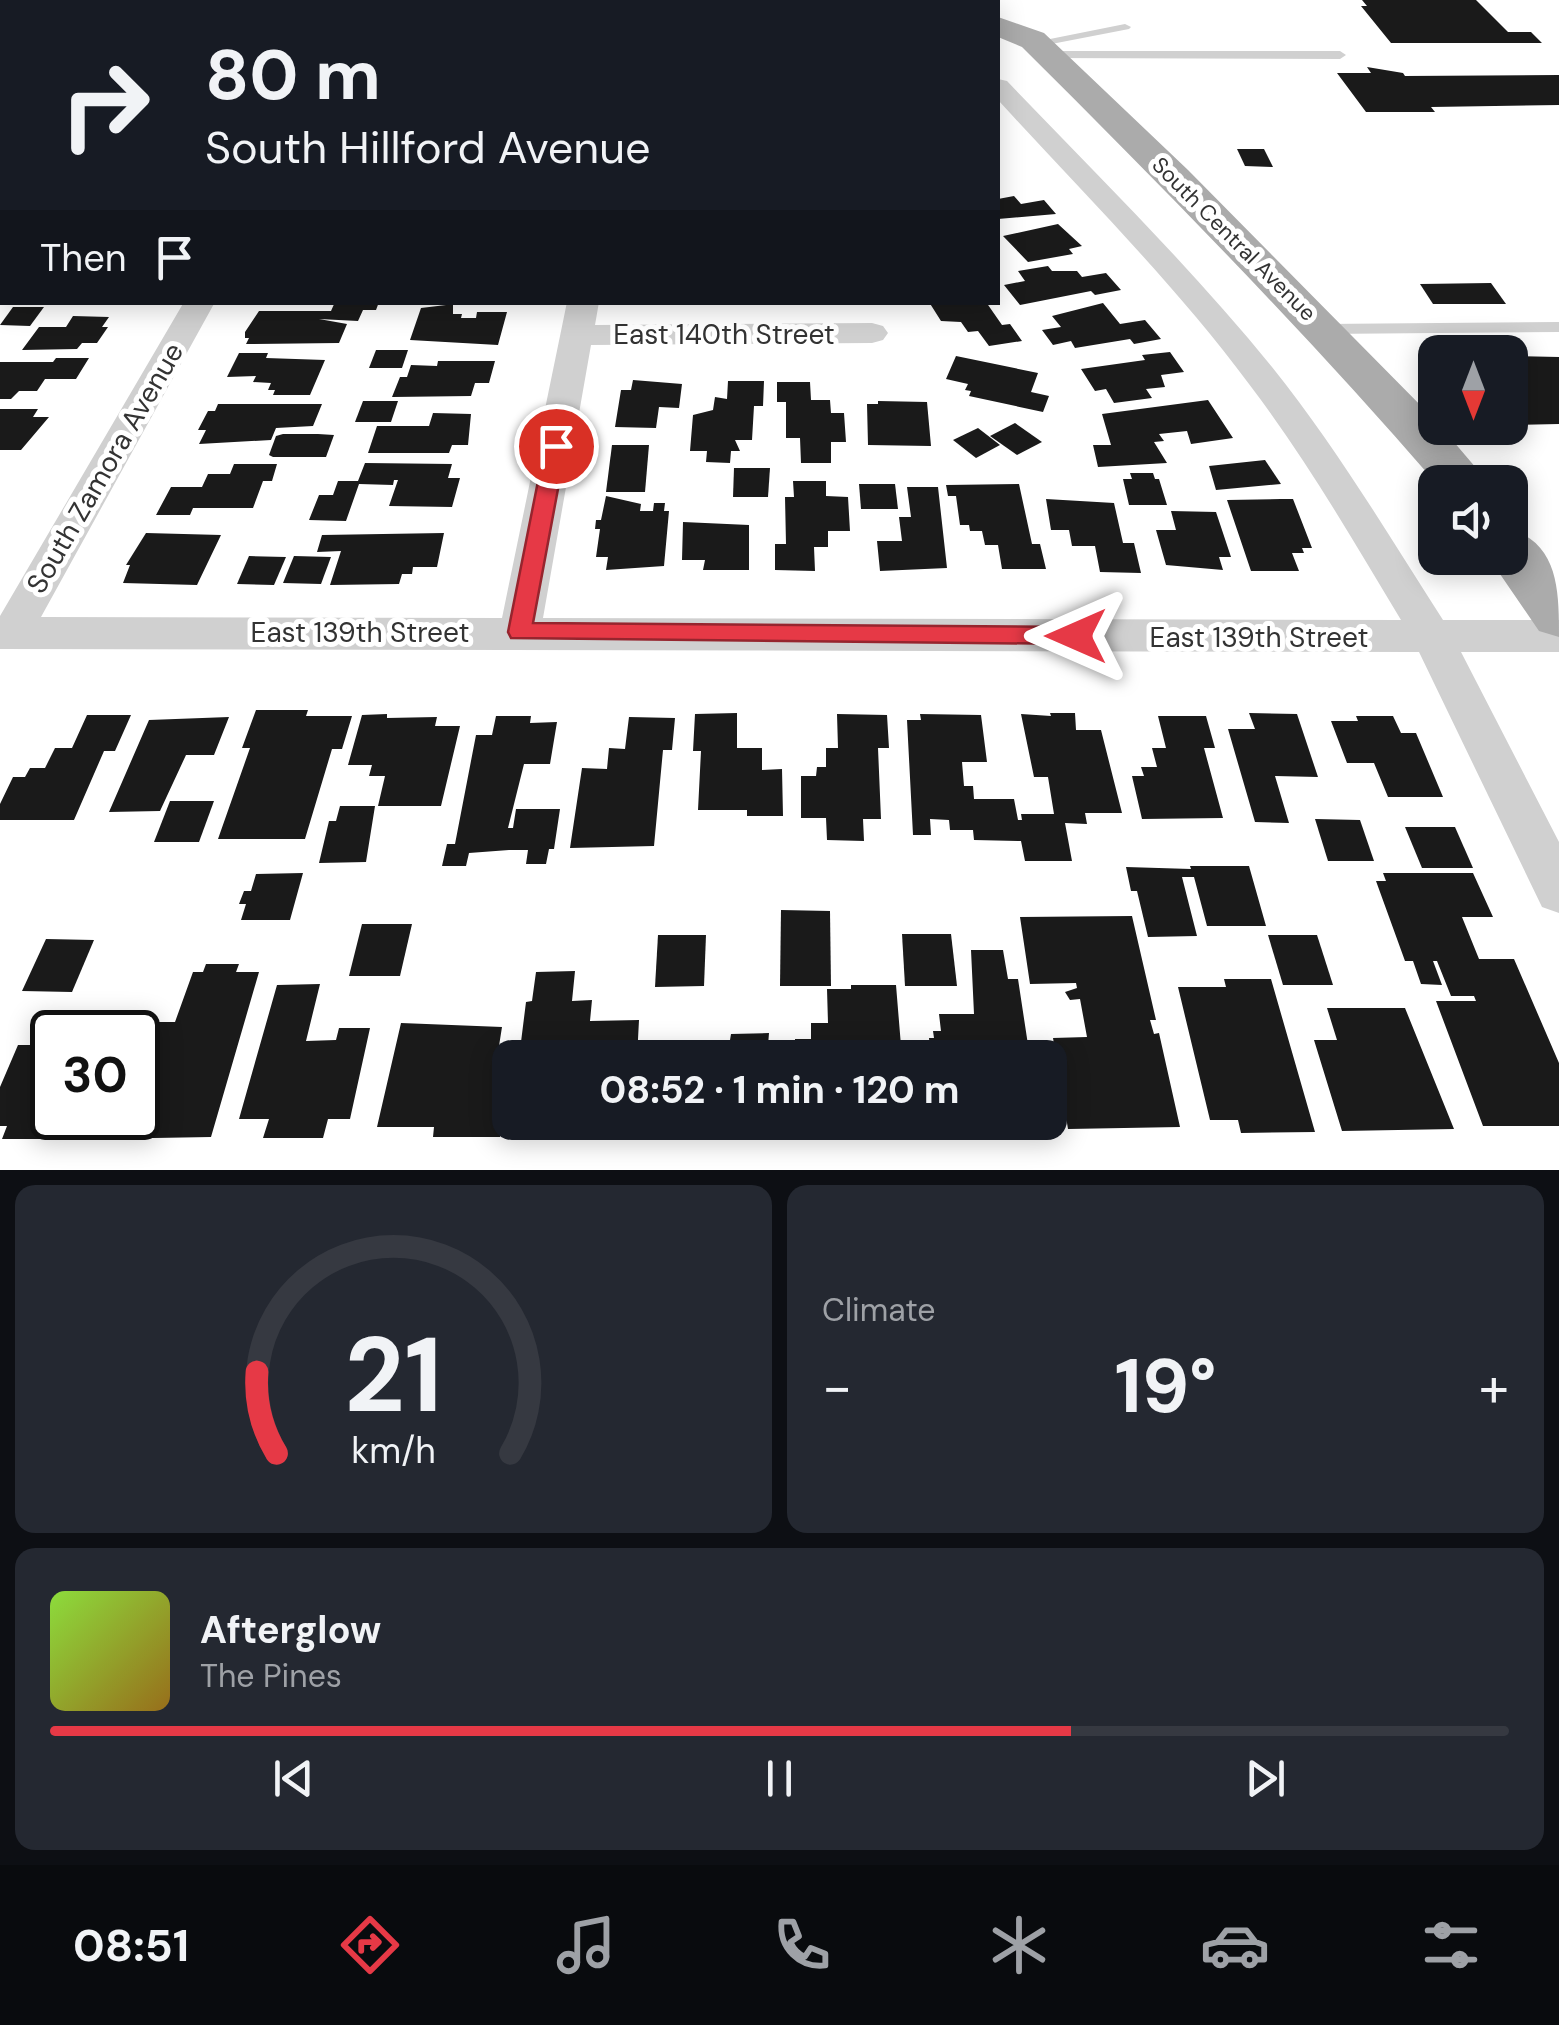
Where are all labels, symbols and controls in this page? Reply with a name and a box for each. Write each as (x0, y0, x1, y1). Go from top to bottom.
text: 80 m (205, 30, 381, 121)
icon: right (40, 40, 170, 170)
text: South Hillford Avenue (205, 118, 651, 177)
street label: South Central Avenue (1146, 151, 1322, 327)
icon: arrive (147, 230, 202, 285)
text: Then (40, 233, 127, 283)
street label: East 140th Street (613, 316, 835, 353)
north arrow (1418, 335, 1528, 445)
map controls (1418, 335, 1528, 575)
street label: South Zamora Avenue (18, 336, 192, 600)
pin (514, 404, 599, 489)
icon: arrive (529, 419, 584, 474)
button: sound (1418, 465, 1528, 575)
position arrow (1024, 584, 1128, 688)
street label: East 139th Street (251, 614, 469, 651)
street label: East 139th Street (1150, 619, 1368, 656)
speed limit sign: 30 (30, 1010, 160, 1140)
text: 08:52 · 1 min · 120 m (599, 1065, 960, 1115)
text: Climate (822, 1289, 936, 1331)
text: 21 (345, 1308, 442, 1443)
text: 19° (1114, 1338, 1217, 1435)
text: − (822, 1351, 852, 1423)
text: + (1479, 1351, 1509, 1423)
text: km/h (351, 1428, 436, 1474)
text: Afterglow (200, 1605, 381, 1655)
text: The Pines (200, 1655, 342, 1697)
icon: previous (266, 1751, 321, 1806)
icon: pause (752, 1751, 807, 1806)
icon: next (1238, 1751, 1293, 1806)
icon: directions (335, 1910, 405, 1980)
icon: music (551, 1910, 621, 1980)
icon: phone (767, 1910, 837, 1980)
icon: climate (984, 1910, 1054, 1980)
icon: car (1200, 1910, 1270, 1980)
icon: filters (1416, 1910, 1486, 1980)
text: 08:51 (73, 1916, 189, 1975)

